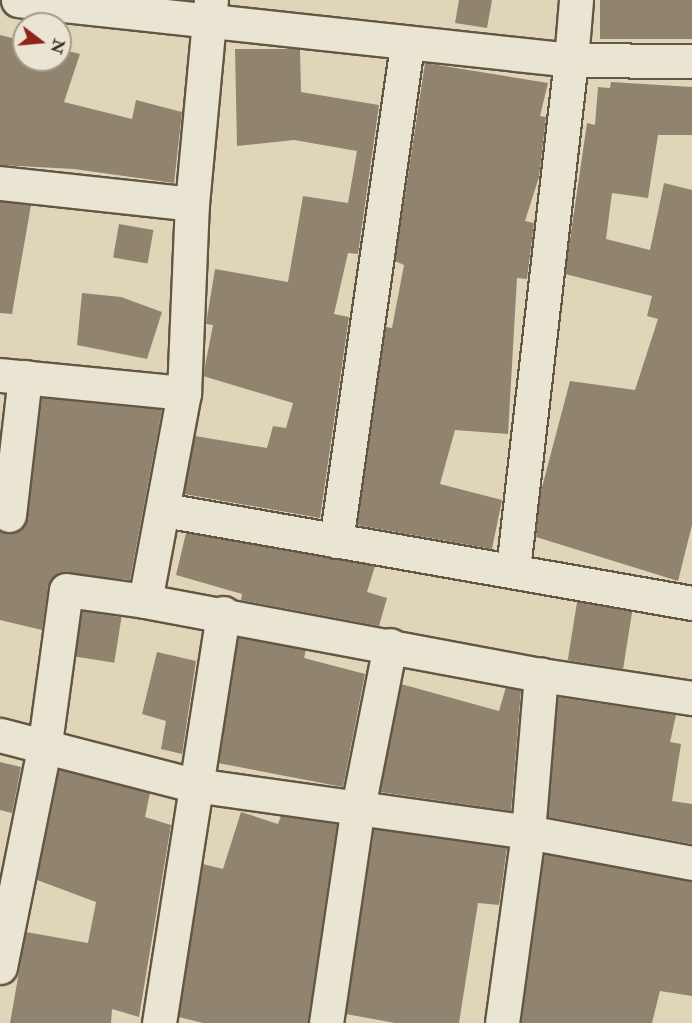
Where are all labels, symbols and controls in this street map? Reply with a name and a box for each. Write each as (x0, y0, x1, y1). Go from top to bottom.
north arrow (12, 12, 72, 72)
text: N (46, 37, 69, 56)

